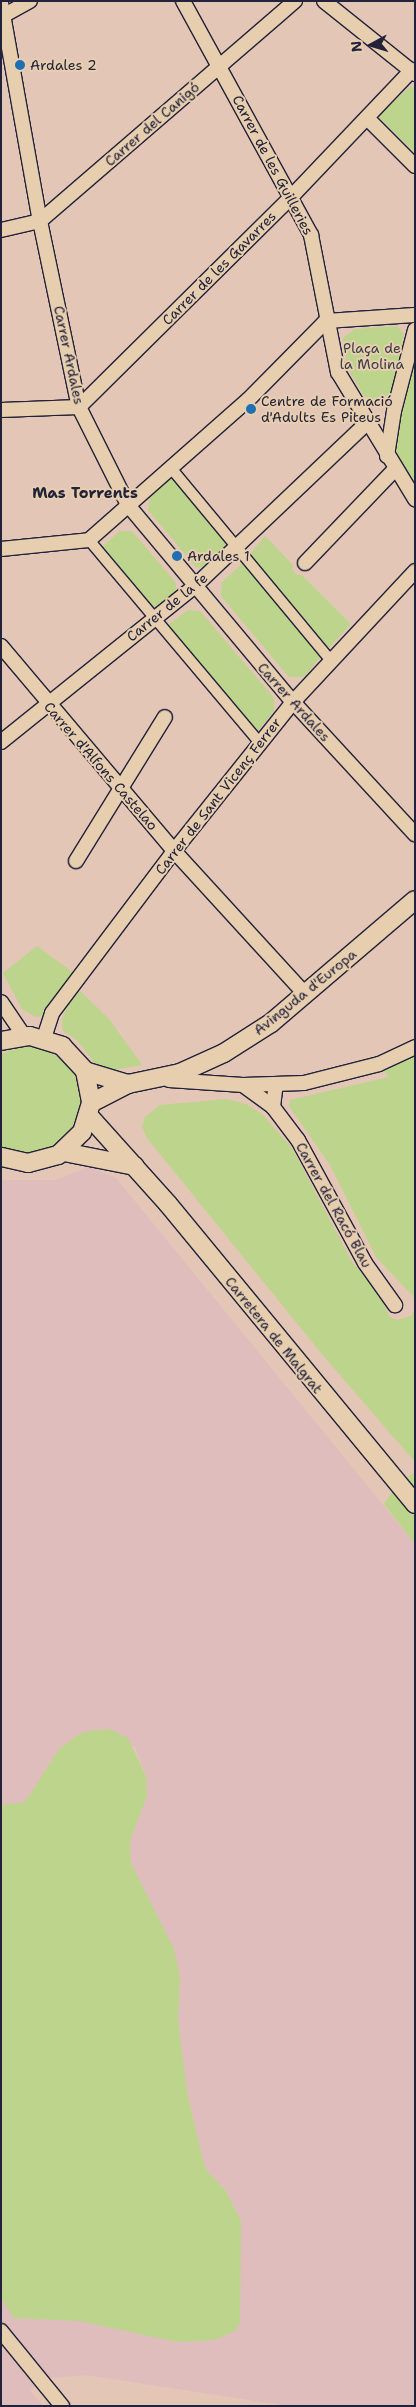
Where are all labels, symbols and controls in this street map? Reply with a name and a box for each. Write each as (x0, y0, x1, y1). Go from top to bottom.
north arrow (346, 20, 396, 70)
text: N (347, 40, 366, 53)
place label: Ardales 2 (30, 57, 97, 73)
marker: Ardales 2 (14, 59, 26, 71)
street label: Carrer del Canigó (101, 78, 203, 170)
street label: Carrer de les Guilleries (229, 92, 317, 238)
street label: Carrer de les Gavarres (159, 208, 279, 328)
street label: Carrer Ardales (50, 304, 88, 406)
park label: Plaça de la Molina (340, 340, 404, 372)
place label: Centre de Formació d'Adults Es Piteus (261, 393, 393, 426)
marker: Centre de Formació d'Adults Es Piteus (245, 403, 257, 415)
district label: Mas Torrents (32, 485, 138, 503)
place label: Ardales 1 (187, 548, 250, 564)
marker: Ardales 1 (171, 550, 183, 562)
street label: Carrer de la fe (123, 569, 211, 645)
street label: Carrer Ardales (254, 659, 334, 745)
street label: Carrer d'Alfons Castelao (41, 698, 161, 834)
street label: Carrer de Sant Vicenç Ferrer (152, 714, 284, 878)
street label: Avinguda d'Europa (250, 945, 360, 1039)
street label: Carrer del Racó Blau (293, 1139, 375, 1271)
street label: Carretera de Malgrat (222, 1273, 326, 1397)

